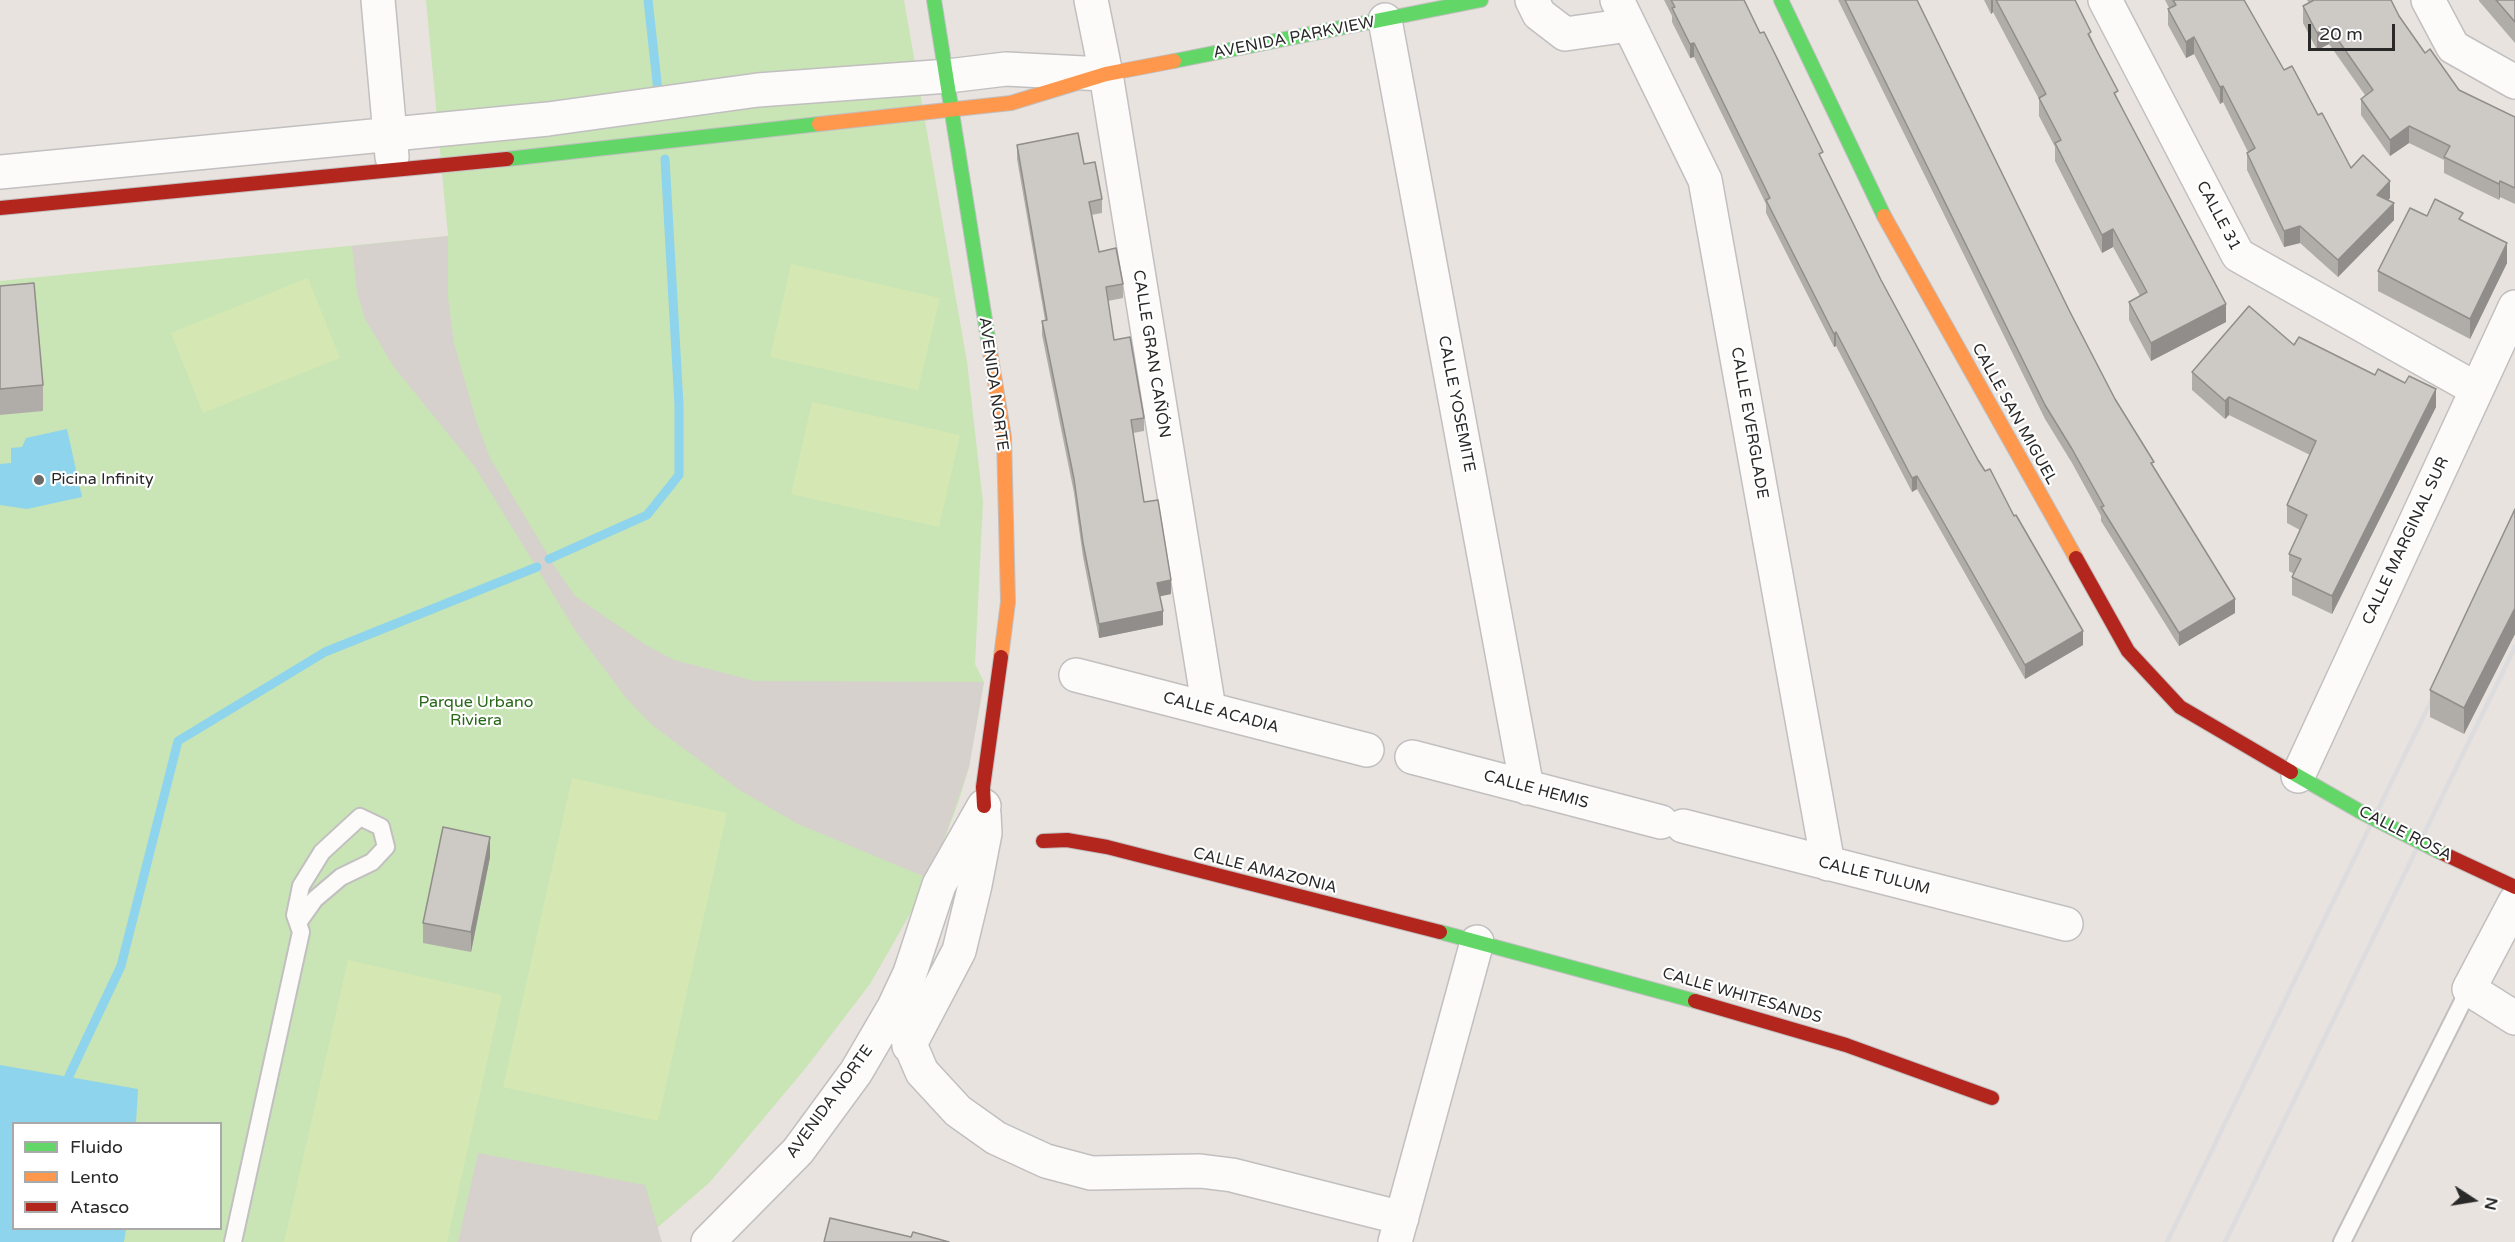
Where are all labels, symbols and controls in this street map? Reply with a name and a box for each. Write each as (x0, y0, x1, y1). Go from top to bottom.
scale bar (2311, 12, 2398, 50)
street label: AVENIDA PARKVIEW (1212, 13, 1376, 63)
text: 20 m (2319, 23, 2363, 45)
street label: CALLE 31 (2192, 178, 2244, 254)
street label: CALLE GRAN CAÑÓN (1128, 269, 1174, 439)
street label: AVENIDA NORTE (974, 316, 1012, 452)
street label: CALLE YOSEMITE (1433, 334, 1479, 474)
street label: CALLE SAN MIGUEL (1967, 340, 2061, 488)
street label: CALLE EVERGLADE (1726, 346, 1772, 500)
street label: CALLE MARGINAL SUR (2359, 454, 2453, 628)
place label: Picina Infinity (51, 470, 153, 490)
marker: Picina Infinity (32, 473, 46, 487)
street label: CALLE ACADIA (1161, 688, 1281, 738)
park label: Parque Urbano Riviera (419, 693, 533, 731)
street label: CALLE HEMIS (1481, 767, 1591, 813)
street label: CALLE ROSA (2355, 802, 2455, 866)
street label: CALLE AMAZONIA (1191, 844, 1339, 898)
street label: CALLE TULUM (1816, 853, 1932, 899)
street label: CALLE WHITESANDS (1660, 964, 1824, 1028)
street label: AVENIDA NORTE (783, 1042, 877, 1162)
legend (12, 1122, 222, 1230)
text: Fluido (70, 1136, 123, 1158)
text: Lento (70, 1166, 119, 1188)
north arrow (2443, 1170, 2503, 1230)
text: N (2479, 1195, 2502, 1212)
text: Atasco (70, 1196, 129, 1218)

